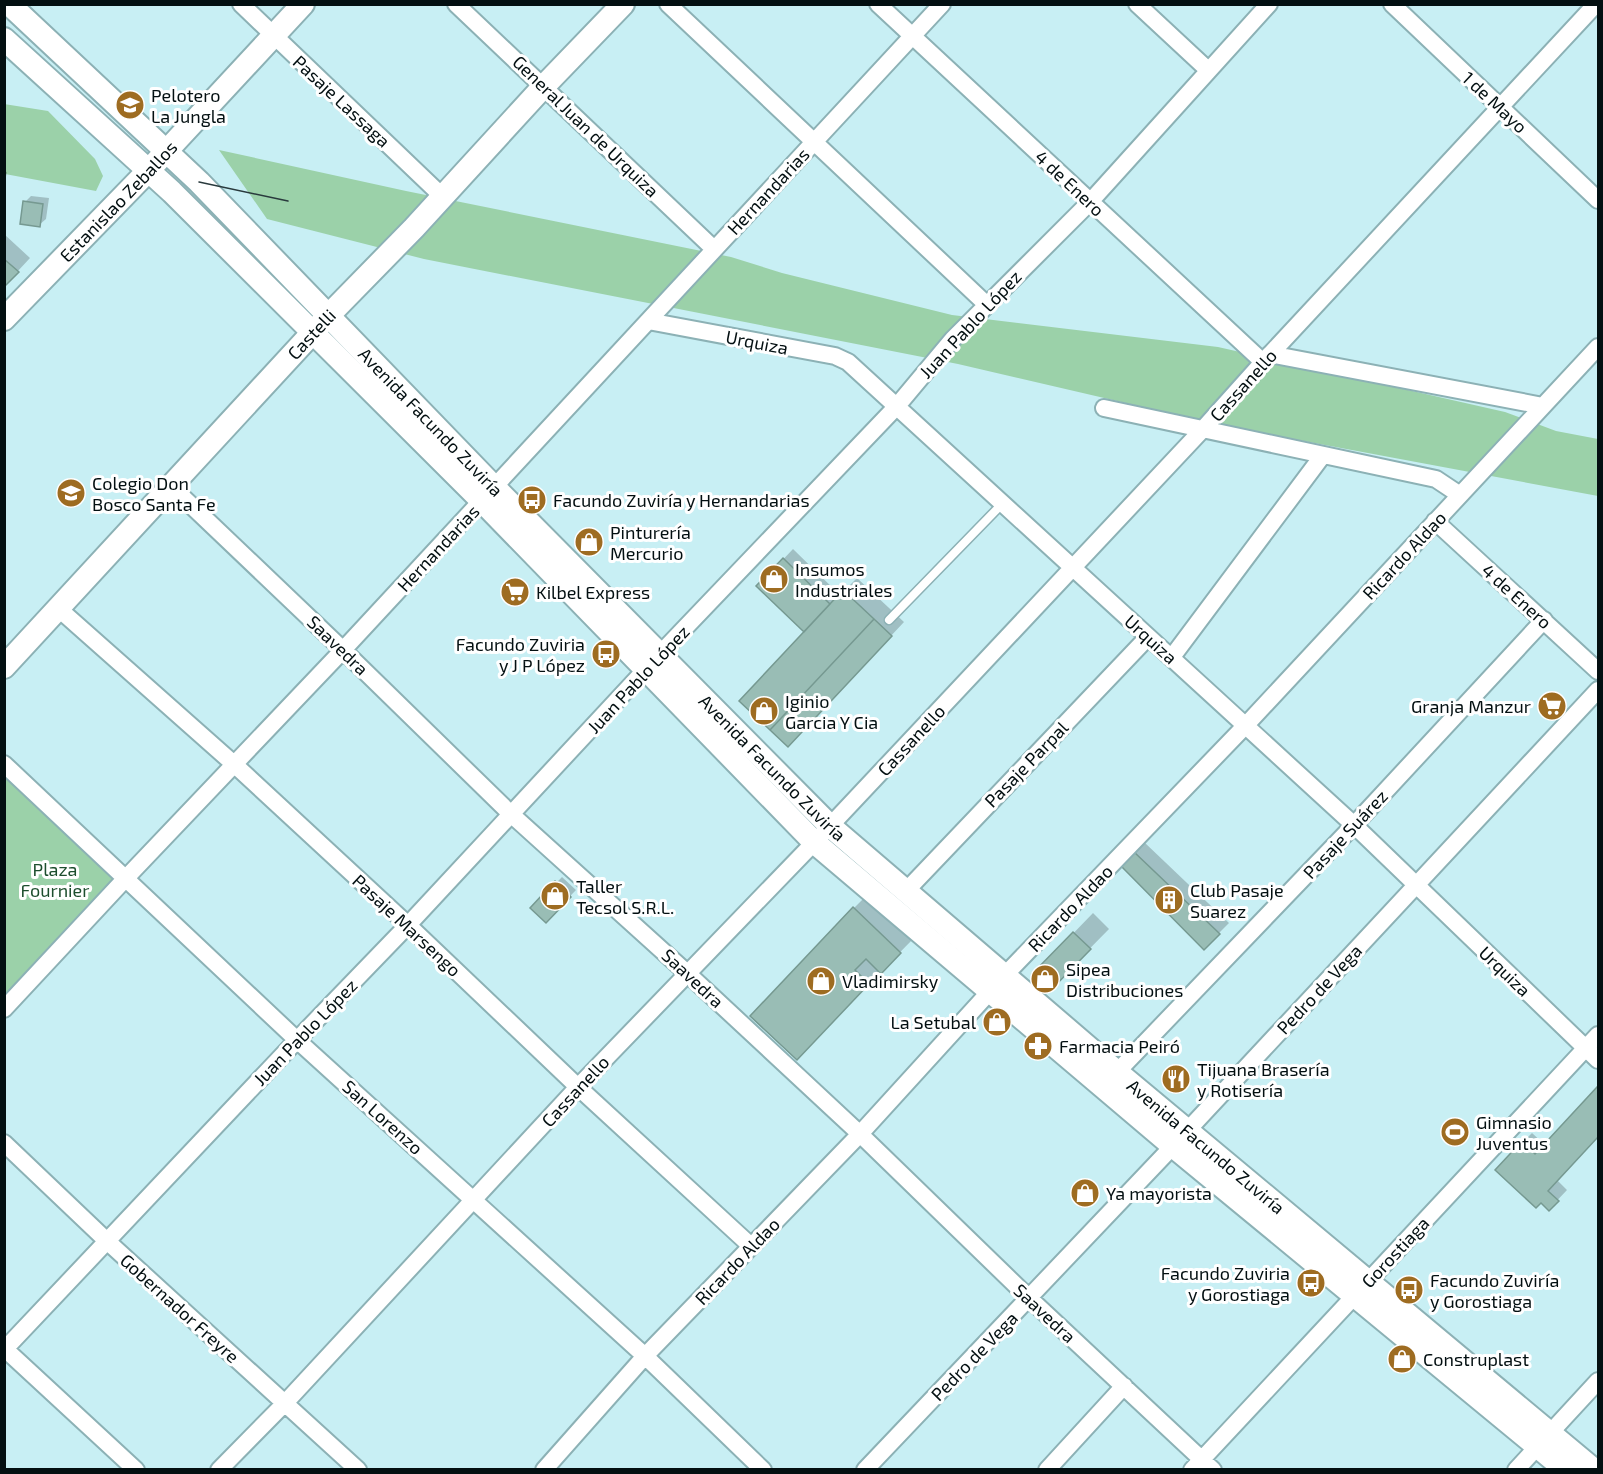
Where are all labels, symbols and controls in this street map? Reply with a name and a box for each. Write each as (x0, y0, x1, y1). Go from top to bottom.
street label: Pasaje Lassaga (289, 50, 395, 152)
street label: General Juan de Urquiza (508, 51, 664, 201)
street label: 1 de Mayo (1458, 67, 1532, 137)
place label: Pelotero La Jungla (151, 84, 226, 127)
school or university icon: Pelotero La Jungla (114, 89, 146, 121)
street label: Estanislao Zeballos (55, 136, 181, 266)
street label: Hernandarias (722, 143, 814, 239)
street label: 4 de Enero (1031, 145, 1109, 221)
street label: Juan Pablo López (914, 265, 1026, 383)
street label: Castelli (282, 304, 340, 364)
street label: Urquiza (724, 325, 790, 359)
street label: Avenida Facundo Zuviría (354, 343, 508, 501)
street label: Cassanello (1205, 344, 1281, 426)
place label: Colegio Don Bosco Santa Fe (92, 472, 216, 515)
school or university icon: Colegio Don Bosco Santa Fe (55, 477, 87, 509)
bus stop icon: Facundo Zuviría y Hernandarias (516, 484, 548, 516)
place label: Facundo Zuviría y Hernandarias (553, 489, 810, 511)
street label: Hernandarias (392, 500, 484, 596)
street label: Ricardo Aldao (1358, 506, 1450, 604)
place label: Pinturería Mercurio (610, 521, 691, 564)
shop icon: Pinturería Mercurio (573, 526, 605, 558)
place label: Insumos Industriales (795, 558, 892, 601)
street label: 4 de Enero (1477, 559, 1557, 633)
shop icon: Insumos Industriales (758, 563, 790, 595)
supermarket icon: Kilbel Express (499, 576, 531, 608)
place label: Kilbel Express (536, 581, 650, 603)
street label: Urquiza (1120, 610, 1182, 668)
street label: Saavedra (303, 611, 373, 679)
street label: Juan Pablo López (582, 620, 694, 738)
place label: Facundo Zuviria y J P López (456, 633, 585, 676)
bus stop icon: Facundo Zuviria y J P López (590, 638, 622, 670)
street label: Avenida Facundo Zuviría (695, 690, 850, 846)
place label: Iginio Garcia Y Cia (785, 690, 878, 733)
supermarket icon: Granja Manzur (1536, 690, 1568, 722)
shop icon: Iginio Garcia Y Cia (748, 695, 780, 727)
place label: Granja Manzur (1411, 695, 1531, 717)
street label: Cassanello (872, 700, 950, 780)
street label: Pasaje Parpal (980, 716, 1073, 812)
street label: Pasaje Suárez (1298, 785, 1392, 883)
park label: Plaza Fournier (21, 858, 89, 901)
street label: Ricardo Aldao (1023, 860, 1117, 956)
street label: Pasaje Marsengo (348, 869, 466, 981)
place label: Taller Tecsol S.R.L. (576, 875, 674, 918)
place label: Club Pasaje Suarez (1190, 879, 1284, 922)
shop icon: Taller Tecsol S.R.L. (539, 880, 571, 912)
building icon: Club Pasaje Suarez (1153, 884, 1185, 916)
street label: Pedro de Vega (1272, 939, 1366, 1039)
street label: Urquiza (1475, 941, 1535, 1001)
street label: Saavedra (658, 944, 728, 1012)
place label: Sipea Distribuciones (1066, 958, 1183, 1001)
shop icon: Sipea Distribuciones (1029, 963, 1061, 995)
shop icon: Vladimirsky (805, 965, 837, 997)
place label: Vladimirsky (842, 970, 939, 992)
street label: Juan Pablo López (249, 974, 361, 1090)
shop icon: La Setubal (981, 1006, 1013, 1038)
place label: La Setubal (890, 1011, 977, 1033)
pharmacy icon: Farmacia Peiró (1022, 1030, 1054, 1062)
place label: Farmacia Peiró (1059, 1035, 1180, 1057)
street label: Cassanello (536, 1051, 614, 1131)
place label: Tijuana Brasería y Rotisería (1197, 1058, 1330, 1101)
restaurant icon: Tijuana Brasería y Rotisería (1160, 1063, 1192, 1095)
street label: Avenida Facundo Zuviría (1123, 1074, 1289, 1218)
street label: San Lorenzo (338, 1075, 428, 1159)
place label: Gimnasio Juventus (1476, 1111, 1552, 1154)
sports icon: Gimnasio Juventus (1439, 1116, 1471, 1148)
shop icon: Ya mayorista (1069, 1177, 1101, 1209)
place label: Ya mayorista (1106, 1182, 1212, 1204)
street label: Gorostiaga (1357, 1212, 1433, 1292)
street label: Ricardo Aldao (690, 1213, 784, 1309)
street label: Gobernador Freyre (116, 1249, 244, 1367)
place label: Facundo Zuviria y Gorostiaga (1161, 1262, 1290, 1305)
bus stop icon: Facundo Zuviria y Gorostiaga (1295, 1267, 1327, 1299)
place label: Facundo Zuviría y Gorostiaga (1430, 1269, 1559, 1312)
bus stop icon: Facundo Zuviría y Gorostiaga (1393, 1274, 1425, 1306)
street label: Saavedra (1010, 1279, 1080, 1347)
street label: Pedro de Vega (926, 1307, 1022, 1405)
shop icon: Construplast (1386, 1343, 1418, 1375)
place label: Construplast (1423, 1348, 1529, 1370)

